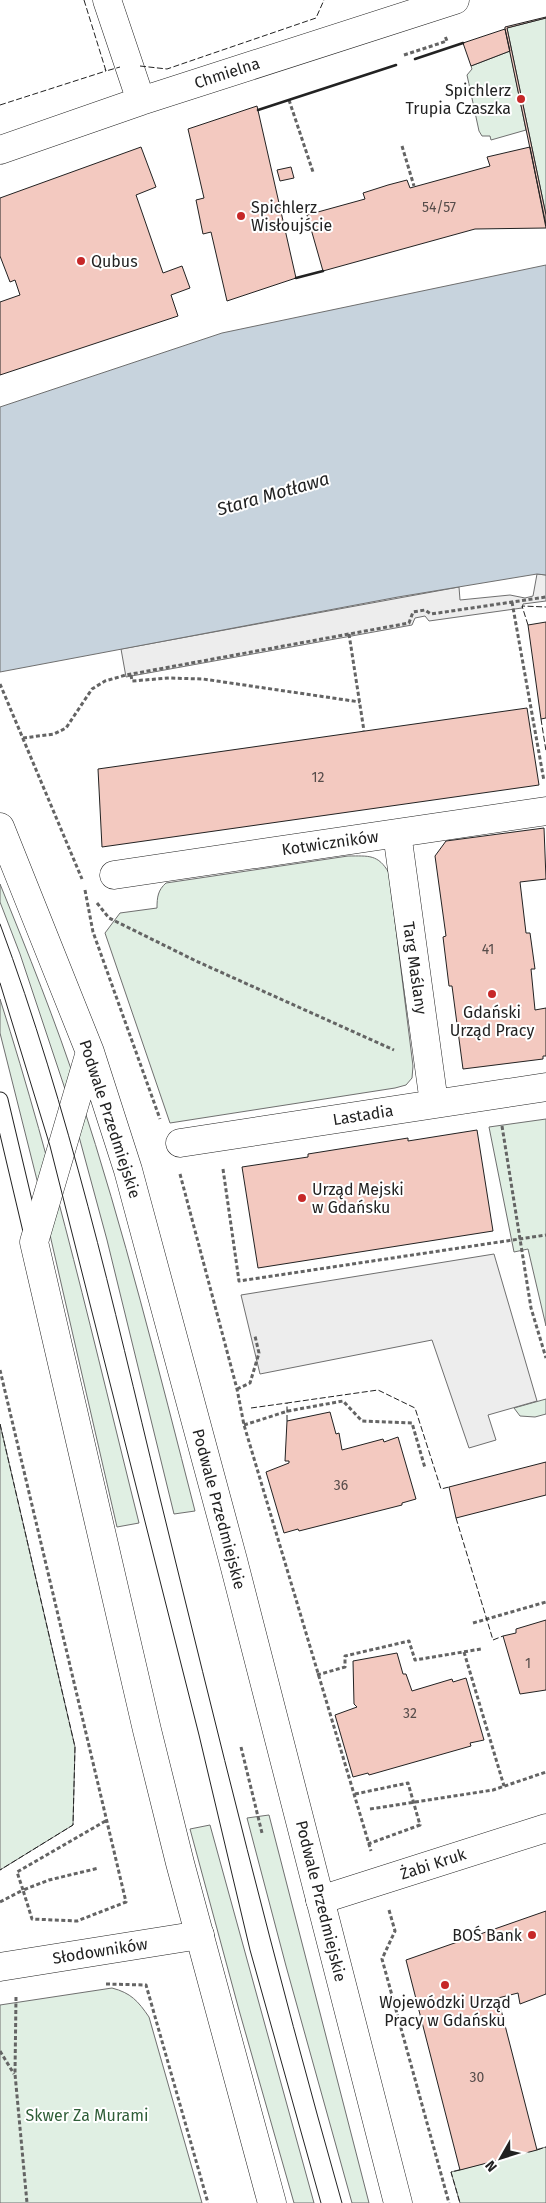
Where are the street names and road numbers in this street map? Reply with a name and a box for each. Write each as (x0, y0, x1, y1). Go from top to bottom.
street label: Chmielna (192, 53, 262, 93)
street label: Kotwiczników (280, 827, 380, 859)
street label: Targ Maślany (399, 920, 431, 1016)
street label: Podwale Przedmiejskie (75, 1037, 145, 1201)
street label: Lastadia (331, 1101, 395, 1129)
street label: Podwale Przedmiejskie (188, 1427, 250, 1591)
street label: Podwale Przedmiejskie (292, 1818, 350, 1984)
street label: Żabi Kruk (397, 1843, 469, 1884)
street label: Słodowników (51, 1934, 149, 1968)

